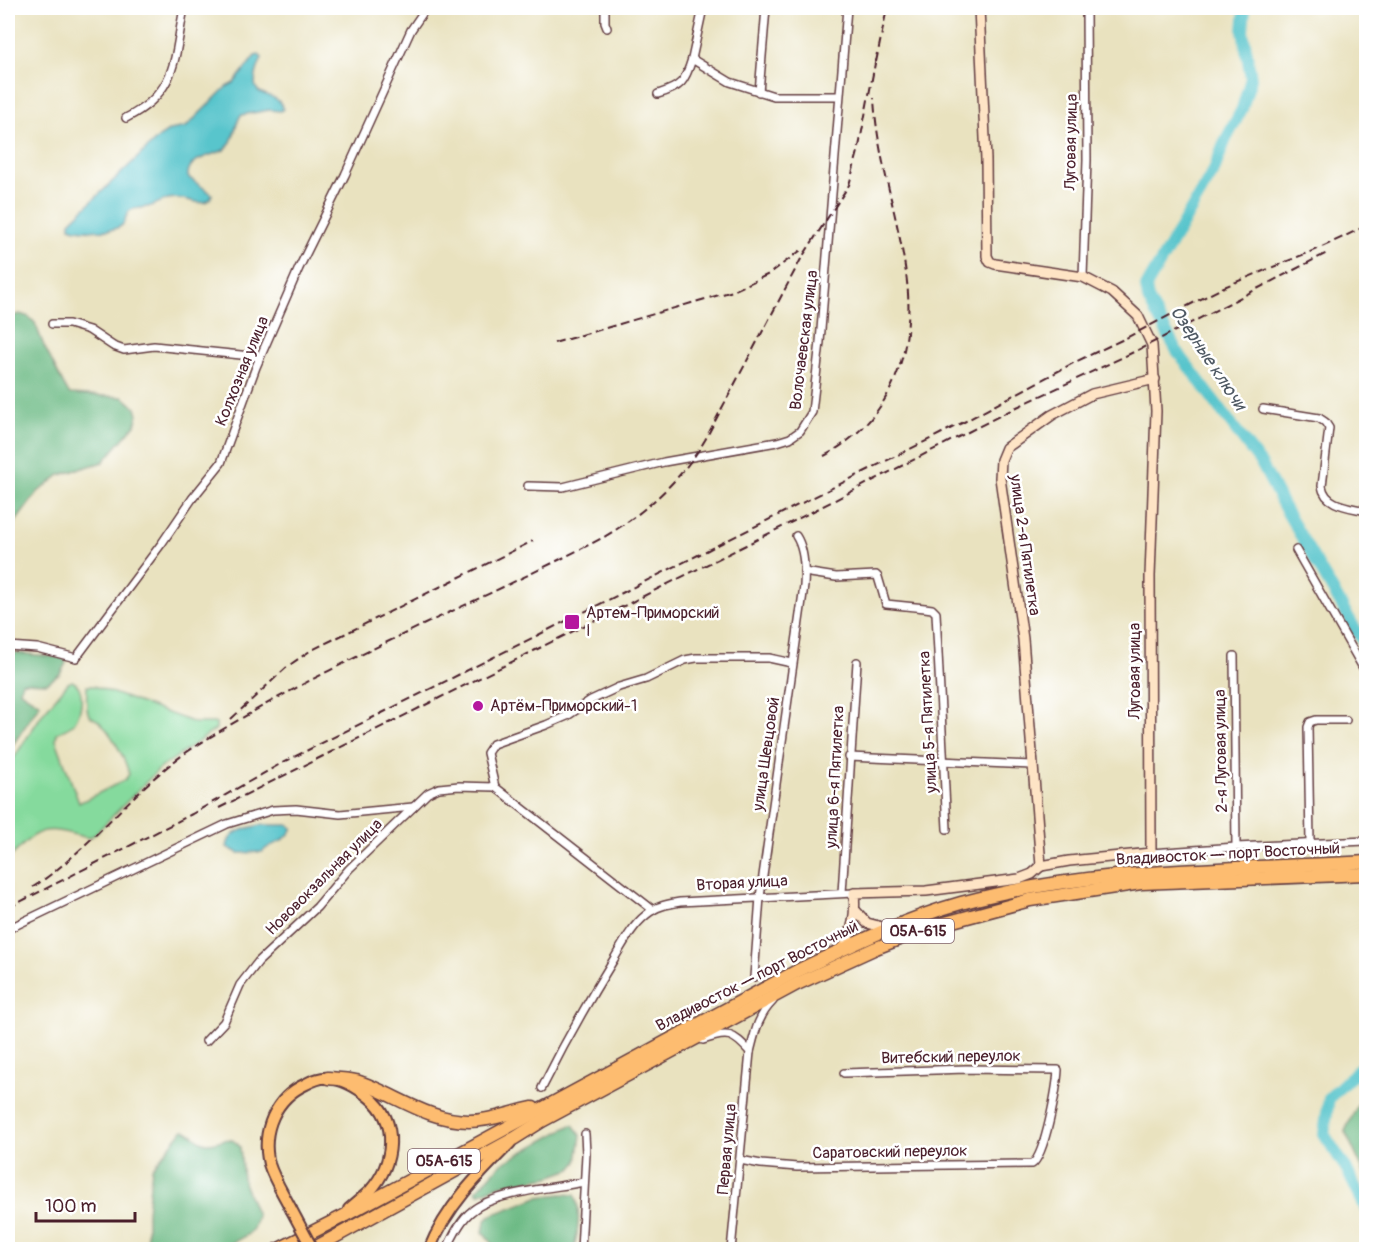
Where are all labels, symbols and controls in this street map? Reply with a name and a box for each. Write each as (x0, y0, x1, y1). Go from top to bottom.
street label: Луговая улица (1060, 94, 1082, 191)
street label: Волочаевская улица (786, 269, 822, 411)
water label: Озерные ключи (1165, 302, 1252, 416)
street label: Колхозная улица (211, 313, 273, 429)
street label: улица 2-я Пятилетка (1005, 472, 1045, 617)
place label: Артем-Приморский I (586, 603, 719, 641)
marker: Артем-Приморский I (563, 613, 581, 631)
street label: Луговая улица (1125, 623, 1145, 720)
street label: улица 5-я Пятилетка (914, 651, 942, 794)
street label: 2-я Луговая улица (1210, 689, 1232, 813)
place label: Артём-Приморский-1 (490, 696, 637, 716)
street label: улица Шевцовой (748, 696, 784, 813)
marker: Артём-Приморский-1 (471, 699, 485, 713)
street label: улица 6-я Пятилетка (821, 705, 849, 850)
street label: Нововокзальная улица (261, 814, 387, 940)
street label: Владивосток — порт Восточный (1115, 838, 1341, 870)
street label: Вторая улица (696, 871, 788, 895)
street label: Владивосток — порт Восточный (653, 916, 861, 1036)
road number: 05А-615 (882, 919, 954, 943)
street label: Витебский переулок (881, 1046, 1021, 1068)
street label: Первая улица (713, 1103, 741, 1195)
street label: Саратовский переулок (812, 1141, 968, 1163)
road number: 05А-615 (408, 1149, 480, 1173)
scale bar (36, 1185, 135, 1223)
text: 100 m (45, 1195, 97, 1218)

